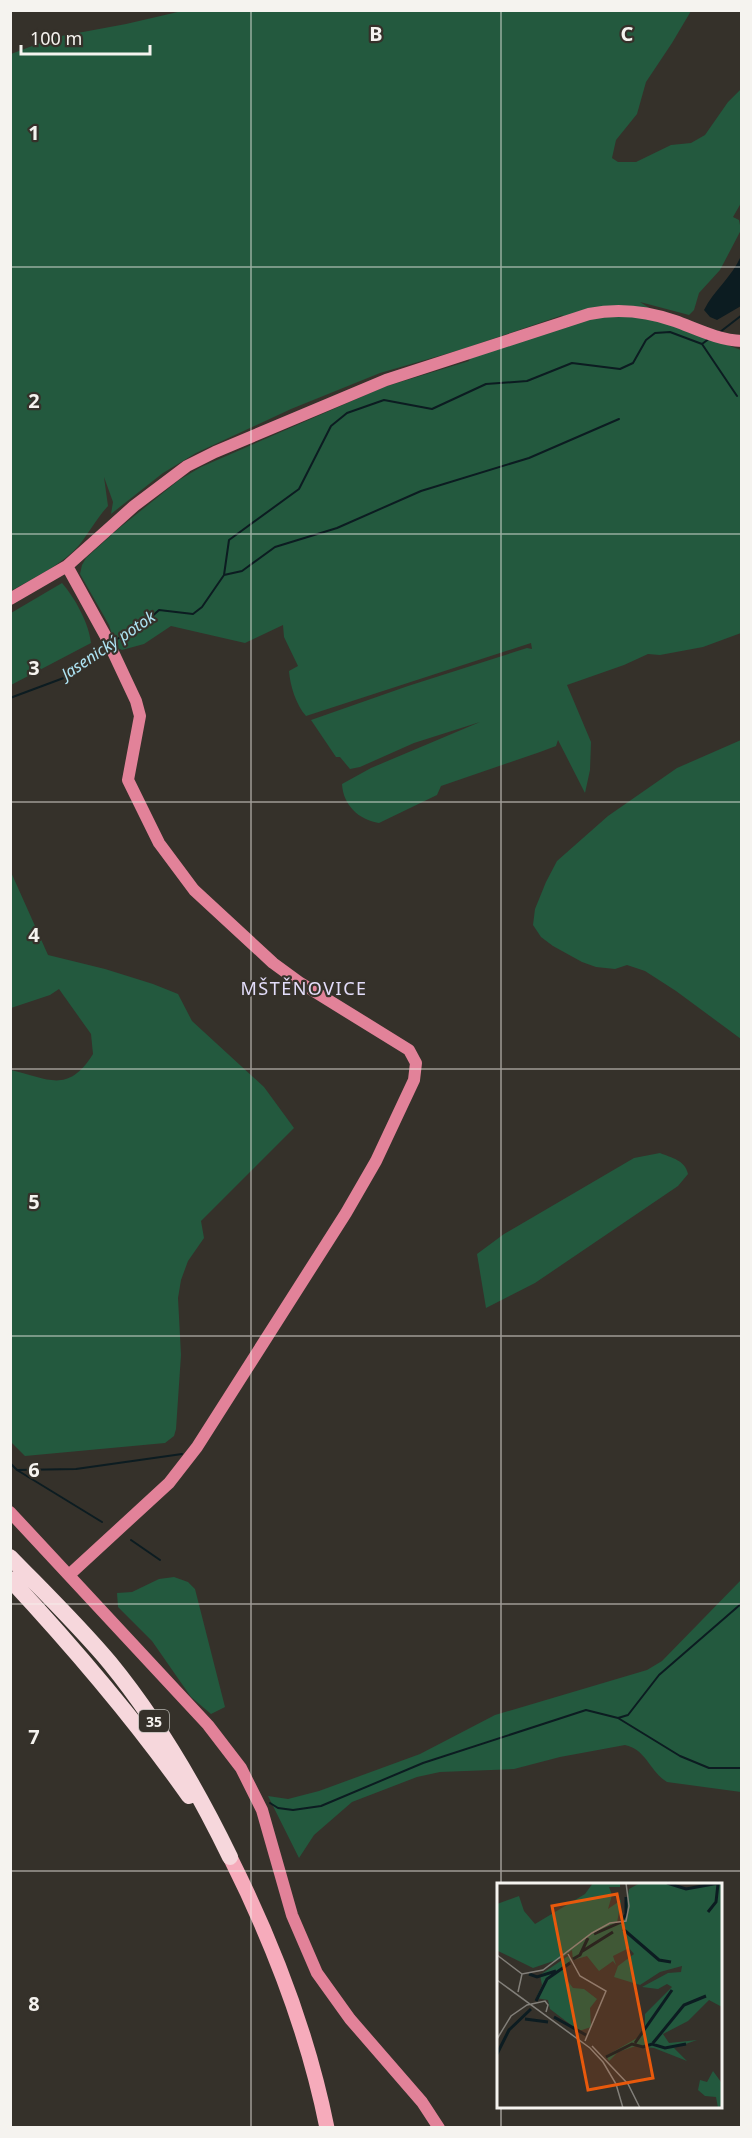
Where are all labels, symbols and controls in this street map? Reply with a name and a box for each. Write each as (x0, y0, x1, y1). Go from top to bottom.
scale bar (21, 18, 150, 56)
text: B (369, 20, 383, 47)
text: C (621, 20, 634, 47)
text: 100 m (30, 26, 82, 50)
text: 1 (28, 119, 40, 146)
text: 2 (28, 387, 40, 414)
water label: Jasenický potok (54, 605, 160, 686)
text: 3 (28, 654, 40, 681)
text: 4 (28, 921, 40, 948)
district label: MŠTĚNOVICE (240, 976, 368, 1000)
text: 5 (28, 1188, 40, 1215)
text: 6 (28, 1456, 40, 1483)
road number: 35 (139, 1710, 169, 1732)
text: 7 (28, 1723, 40, 1750)
inset map (497, 1883, 722, 2108)
text: 8 (28, 1990, 40, 2017)

